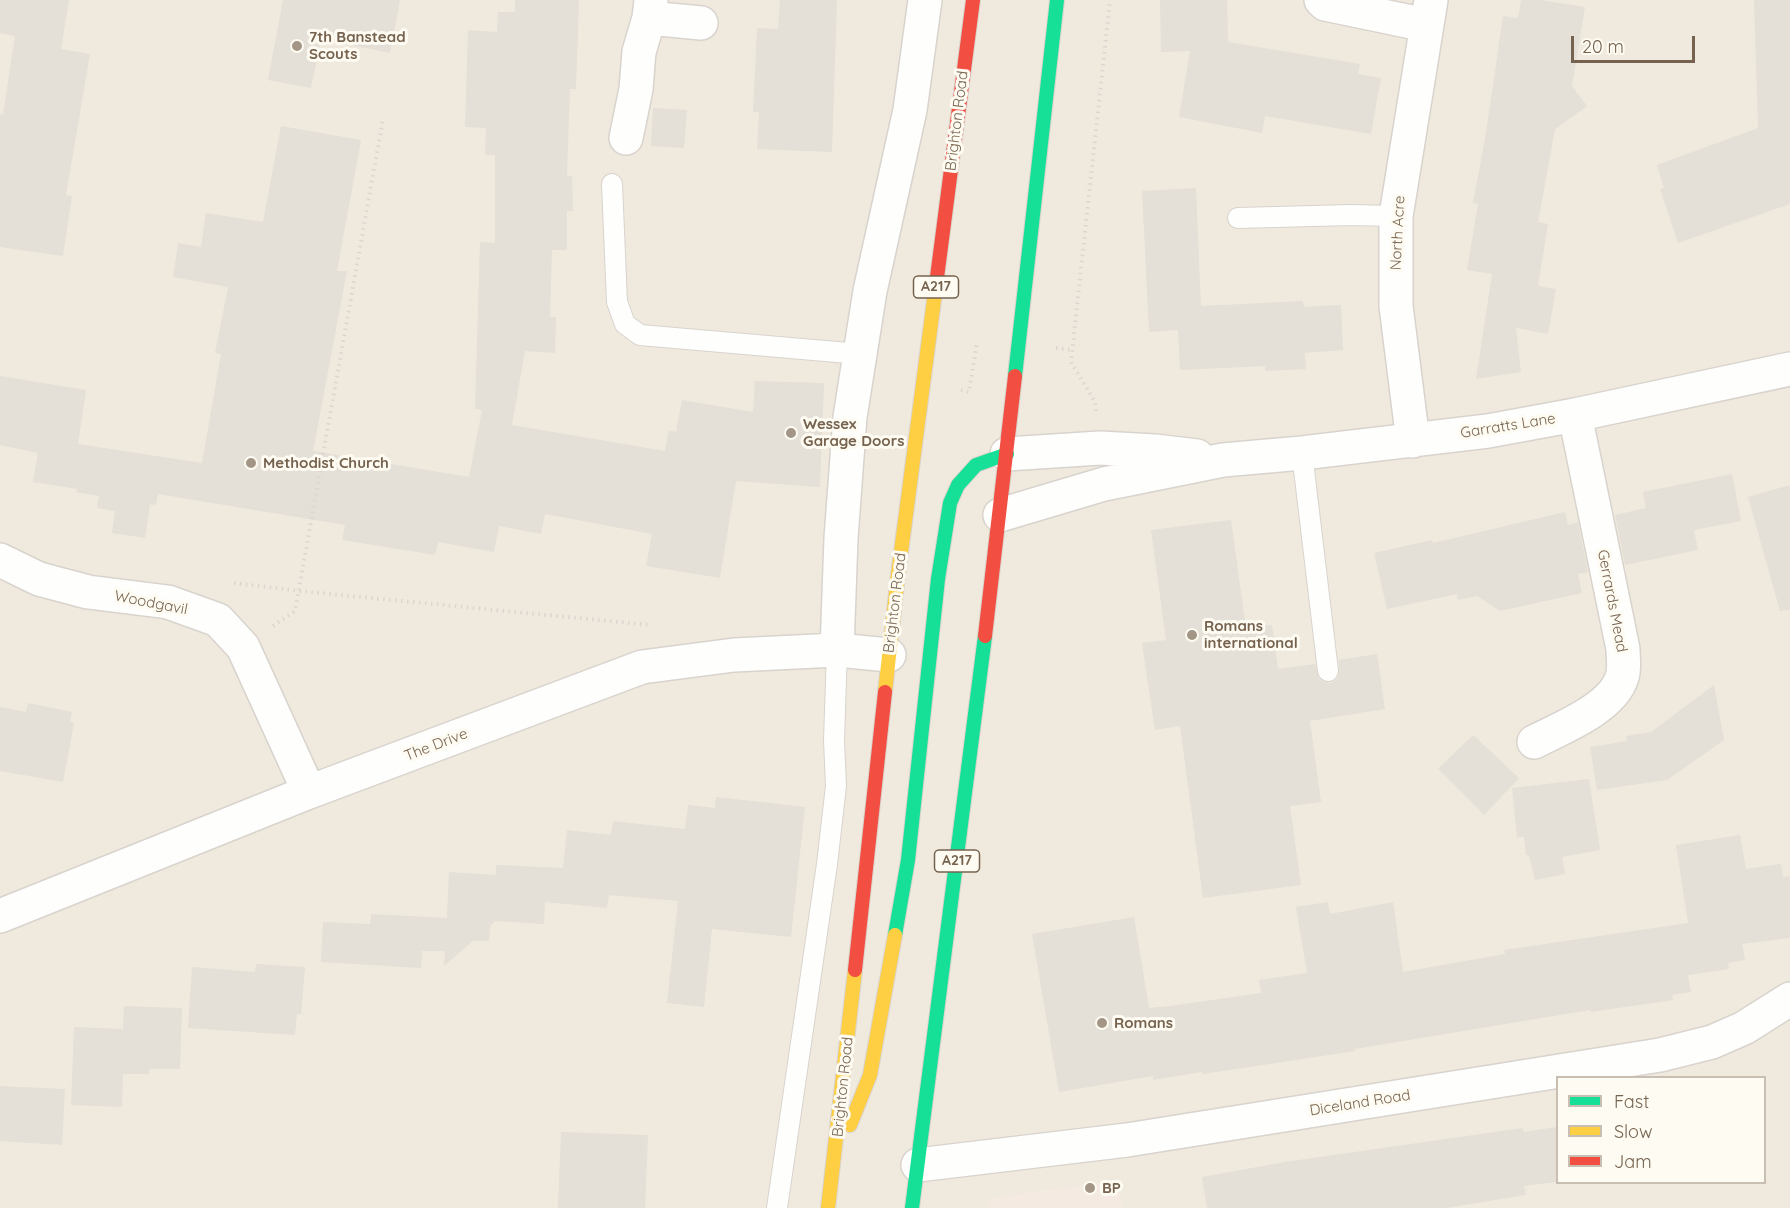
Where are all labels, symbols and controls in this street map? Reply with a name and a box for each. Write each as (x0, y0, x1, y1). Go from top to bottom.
scale bar (1574, 24, 1698, 62)
place label: 7th Banstead Scouts (309, 28, 406, 63)
text: 20 m (1582, 35, 1624, 58)
marker: 7th Banstead Scouts (290, 39, 304, 53)
street label: Brighton Road (942, 70, 972, 172)
street label: North Acre (1387, 195, 1409, 271)
road number: A217 (914, 276, 958, 298)
street label: Garratts Lane (1459, 410, 1557, 442)
place label: Wessex Garage Doors (803, 415, 904, 450)
marker: Wessex Garage Doors (784, 426, 798, 440)
place label: Methodist Church (263, 454, 389, 472)
marker: Methodist Church (244, 456, 258, 470)
street label: Gerrards Mead (1593, 548, 1631, 654)
street label: Brighton Road (880, 552, 910, 654)
street label: Woodgavil (113, 587, 189, 619)
place label: Romans international (1204, 617, 1298, 652)
marker: Romans international (1185, 628, 1199, 642)
street label: The Drive (402, 725, 470, 765)
road number: A217 (934, 850, 980, 872)
place label: Romans (1114, 1014, 1173, 1032)
marker: Romans (1095, 1016, 1109, 1030)
street label: Brighton Road (829, 1036, 857, 1138)
legend (1556, 1076, 1766, 1184)
street label: Diceland Road (1308, 1086, 1412, 1120)
text: Fast (1614, 1090, 1649, 1113)
text: Slow (1614, 1120, 1652, 1143)
text: Jam (1614, 1150, 1652, 1173)
place label: BP (1102, 1179, 1121, 1197)
marker: BP (1083, 1181, 1097, 1195)

